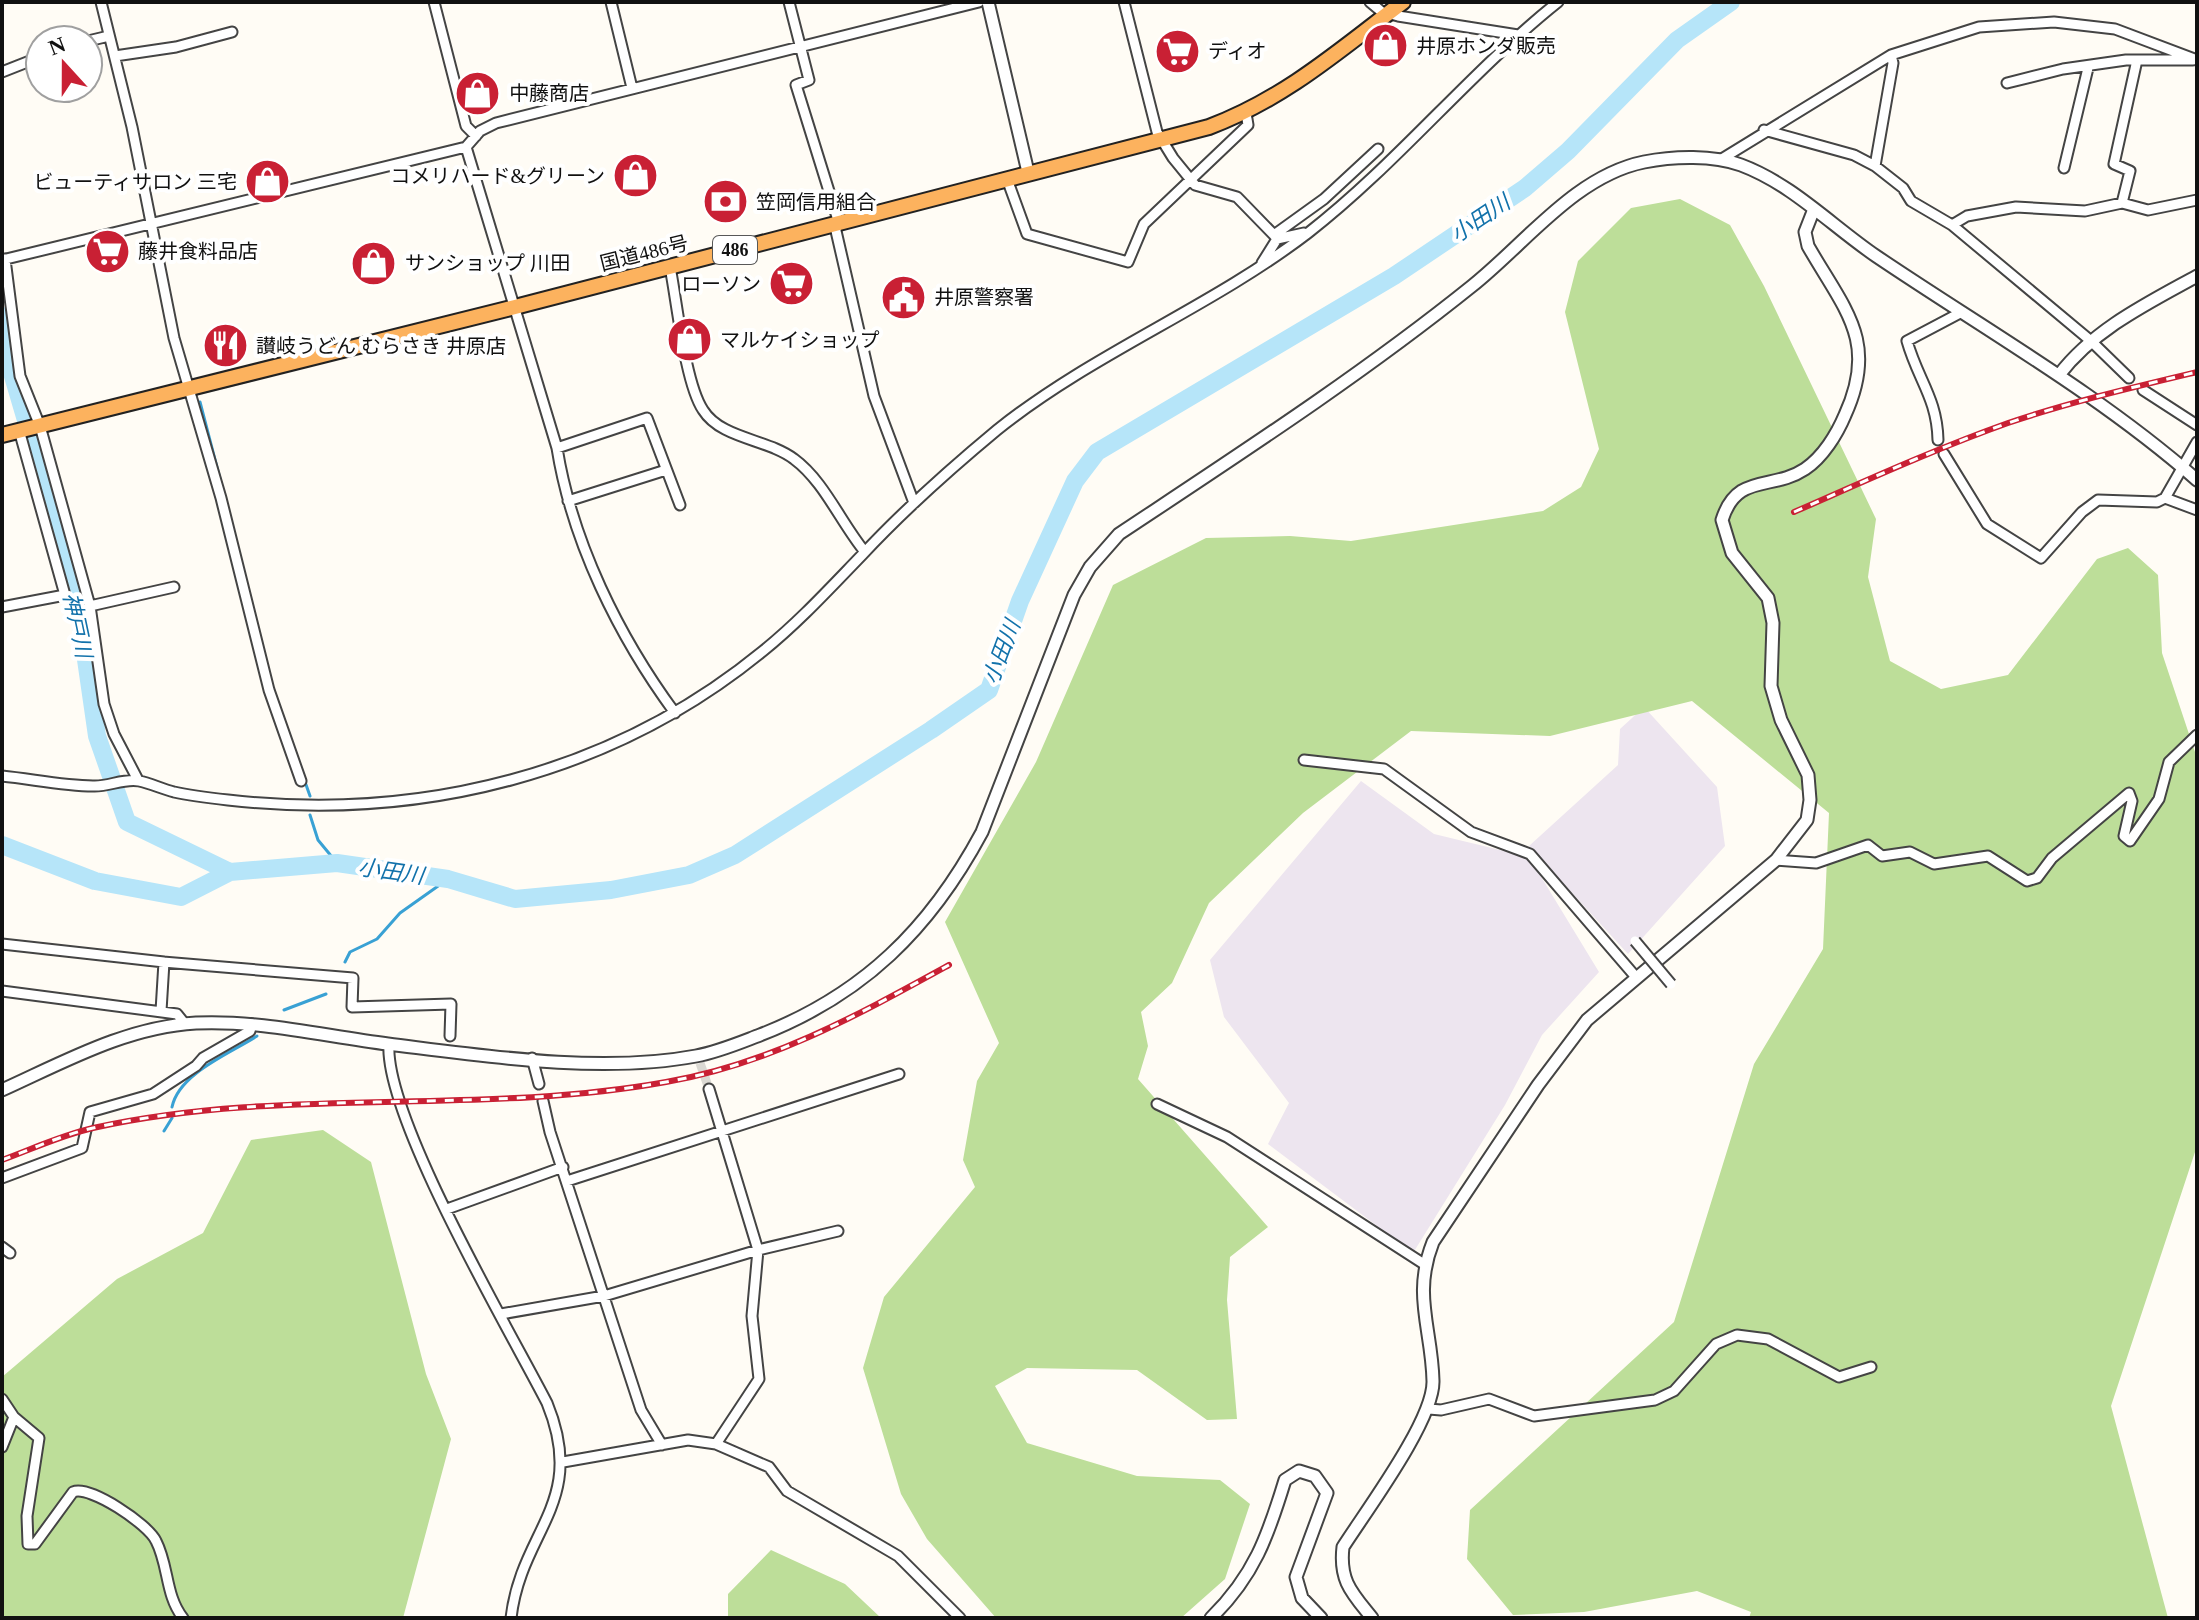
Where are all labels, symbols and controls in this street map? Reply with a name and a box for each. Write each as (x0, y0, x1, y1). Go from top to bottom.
shop icon: 井原ホンダ販売 (1361, 22, 1409, 70)
north arrow (24, 24, 104, 104)
supermarket icon: ディオ (1153, 27, 1201, 75)
text: N (45, 31, 69, 60)
place label: 井原ホンダ販売 (1416, 35, 1556, 57)
place label: ディオ (1208, 40, 1267, 62)
shop icon: 中藤商店 (454, 69, 502, 117)
place label: 中藤商店 (509, 82, 589, 104)
shop icon: コメリハード&グリーン (612, 152, 660, 200)
shop icon: ビューティサロン 三宅 (244, 158, 292, 206)
place label: コメリハード&グリーン (390, 165, 605, 187)
place label: ビューティサロン 三宅 (33, 171, 237, 193)
bank icon: 笠岡信用組合 (701, 178, 749, 226)
water label: 小田川 (1446, 188, 1516, 247)
place label: 笠岡信用組合 (756, 191, 876, 213)
supermarket icon: 藤井食料品店 (83, 227, 131, 275)
street label: 国道486号 (598, 231, 690, 275)
road number: 486 (713, 236, 757, 264)
shop icon: サンショップ 川田 (350, 239, 398, 287)
place label: 藤井食料品店 (138, 240, 258, 262)
place label: サンショップ 川田 (405, 252, 570, 274)
supermarket icon: ローソン (768, 260, 816, 308)
place label: ローソン (681, 273, 761, 295)
public building icon: 井原警察署 (879, 273, 927, 321)
place label: 井原警察署 (934, 286, 1034, 308)
shop icon: マルケイショップ (665, 316, 713, 364)
restaurant icon: 讃岐うどん むらさき 井原店 (201, 322, 249, 370)
place label: マルケイショップ (720, 329, 880, 351)
place label: 讃岐うどん むらさき 井原店 (256, 335, 506, 357)
water label: 神戸川 (58, 590, 97, 662)
water label: 小田川 (978, 615, 1026, 687)
water label: 小田川 (357, 855, 427, 889)

